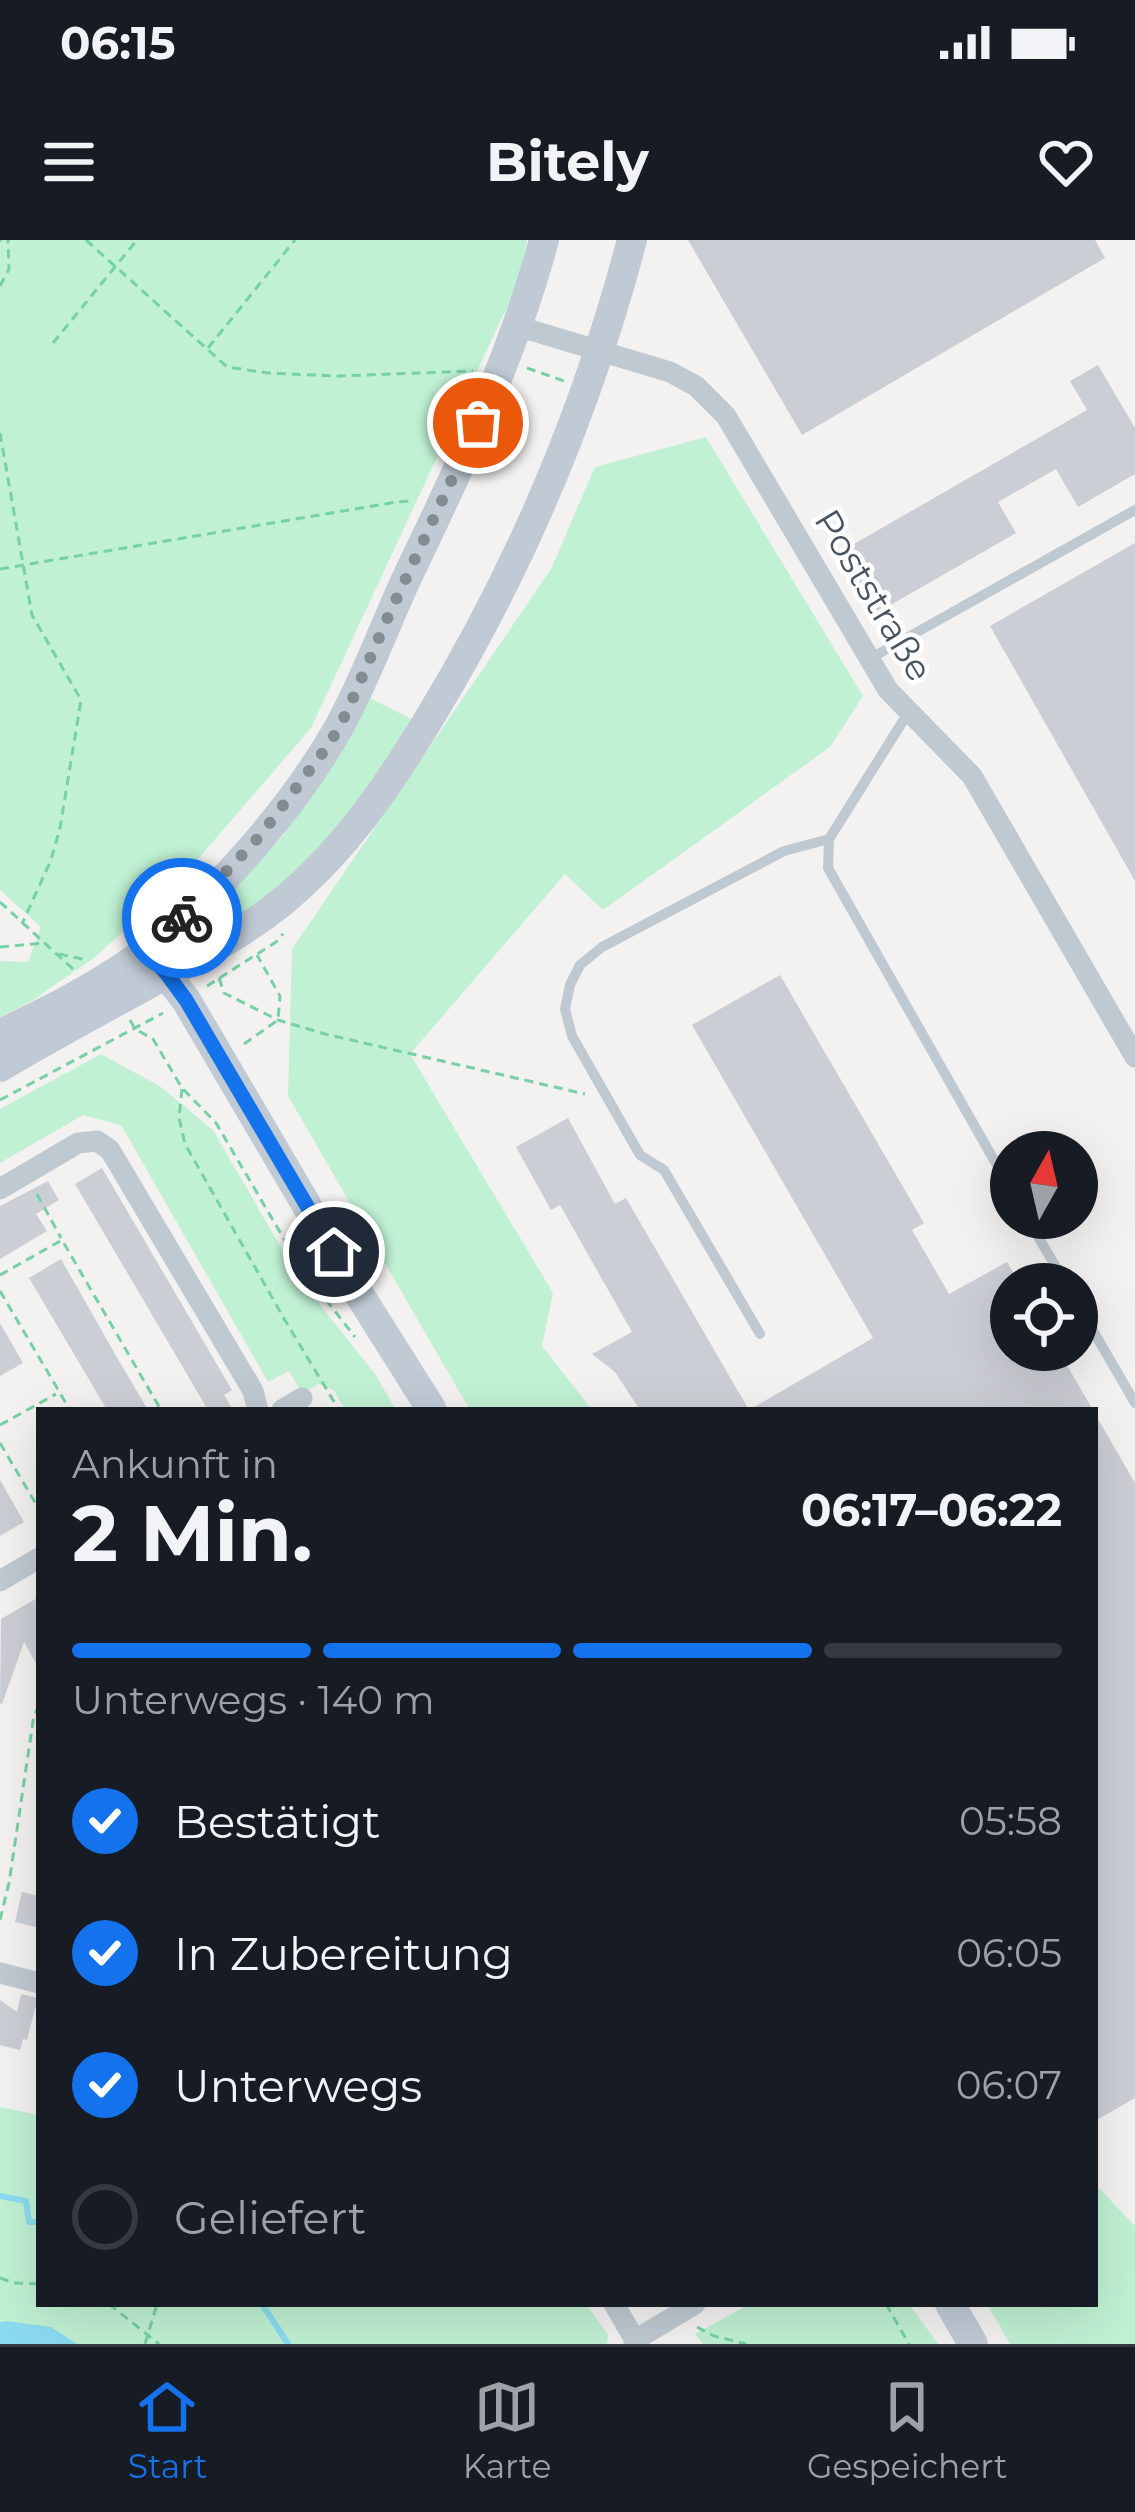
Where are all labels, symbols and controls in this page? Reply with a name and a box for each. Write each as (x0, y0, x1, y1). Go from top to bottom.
text: 06:15 (60, 15, 175, 70)
icon: menu (36, 129, 102, 195)
text: Bitely (486, 129, 649, 195)
icon: heart (1033, 129, 1099, 195)
pin (427, 372, 529, 474)
icon: bag (445, 390, 511, 456)
street label: Poststraße (806, 501, 942, 689)
courier (122, 858, 242, 978)
icon: bike (149, 885, 215, 951)
north arrow (990, 1131, 1098, 1239)
map controls (990, 1131, 1098, 1371)
pin (283, 1201, 385, 1303)
icon: home (301, 1219, 367, 1285)
button: locate (990, 1263, 1098, 1371)
text: Ankunft in (72, 1440, 278, 1488)
text: 06:17–06:22 (801, 1482, 1062, 1537)
text: 2 Min. (72, 1485, 312, 1581)
text: Unterwegs · 140 m (72, 1676, 435, 1724)
icon: check (72, 1788, 138, 1854)
text: Bestätigt (174, 1794, 380, 1849)
text: 05:58 (959, 1797, 1062, 1845)
icon: check (72, 1920, 138, 1986)
text: In Zubereitung (174, 1926, 513, 1981)
text: 06:05 (956, 1929, 1062, 1977)
icon: check (72, 2052, 138, 2118)
text: Unterwegs (174, 2058, 422, 2113)
text: 06:07 (956, 2061, 1062, 2109)
text: Geliefert (174, 2190, 366, 2245)
tab: Start (128, 2374, 207, 2486)
tab: Karte (463, 2374, 552, 2486)
tab: Gespeichert (807, 2374, 1007, 2486)

